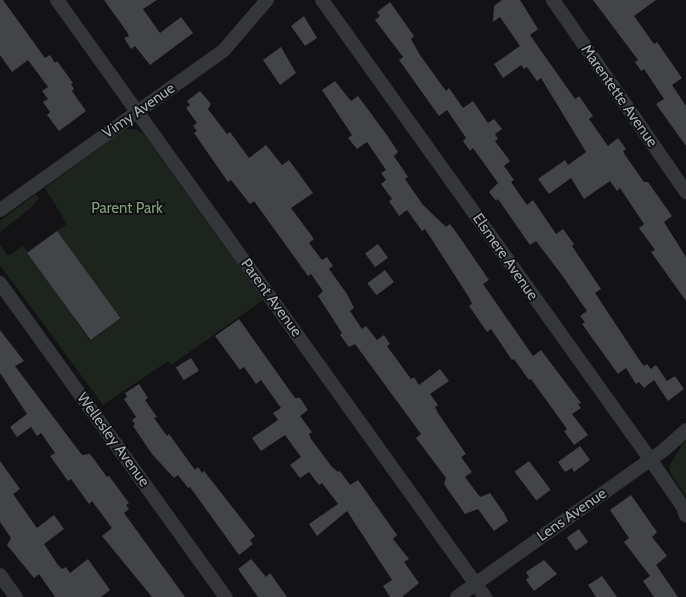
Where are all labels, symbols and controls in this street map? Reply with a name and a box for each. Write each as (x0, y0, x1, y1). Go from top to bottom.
street label: Marentette Avenue (577, 41, 661, 151)
street label: Vimy Avenue (99, 79, 179, 143)
park label: Parent Park (91, 200, 163, 218)
street label: Elsmere Avenue (468, 210, 542, 304)
street label: Parent Avenue (237, 255, 305, 341)
street label: Wellesley Avenue (73, 390, 153, 490)
street label: Lens Avenue (534, 485, 610, 545)

